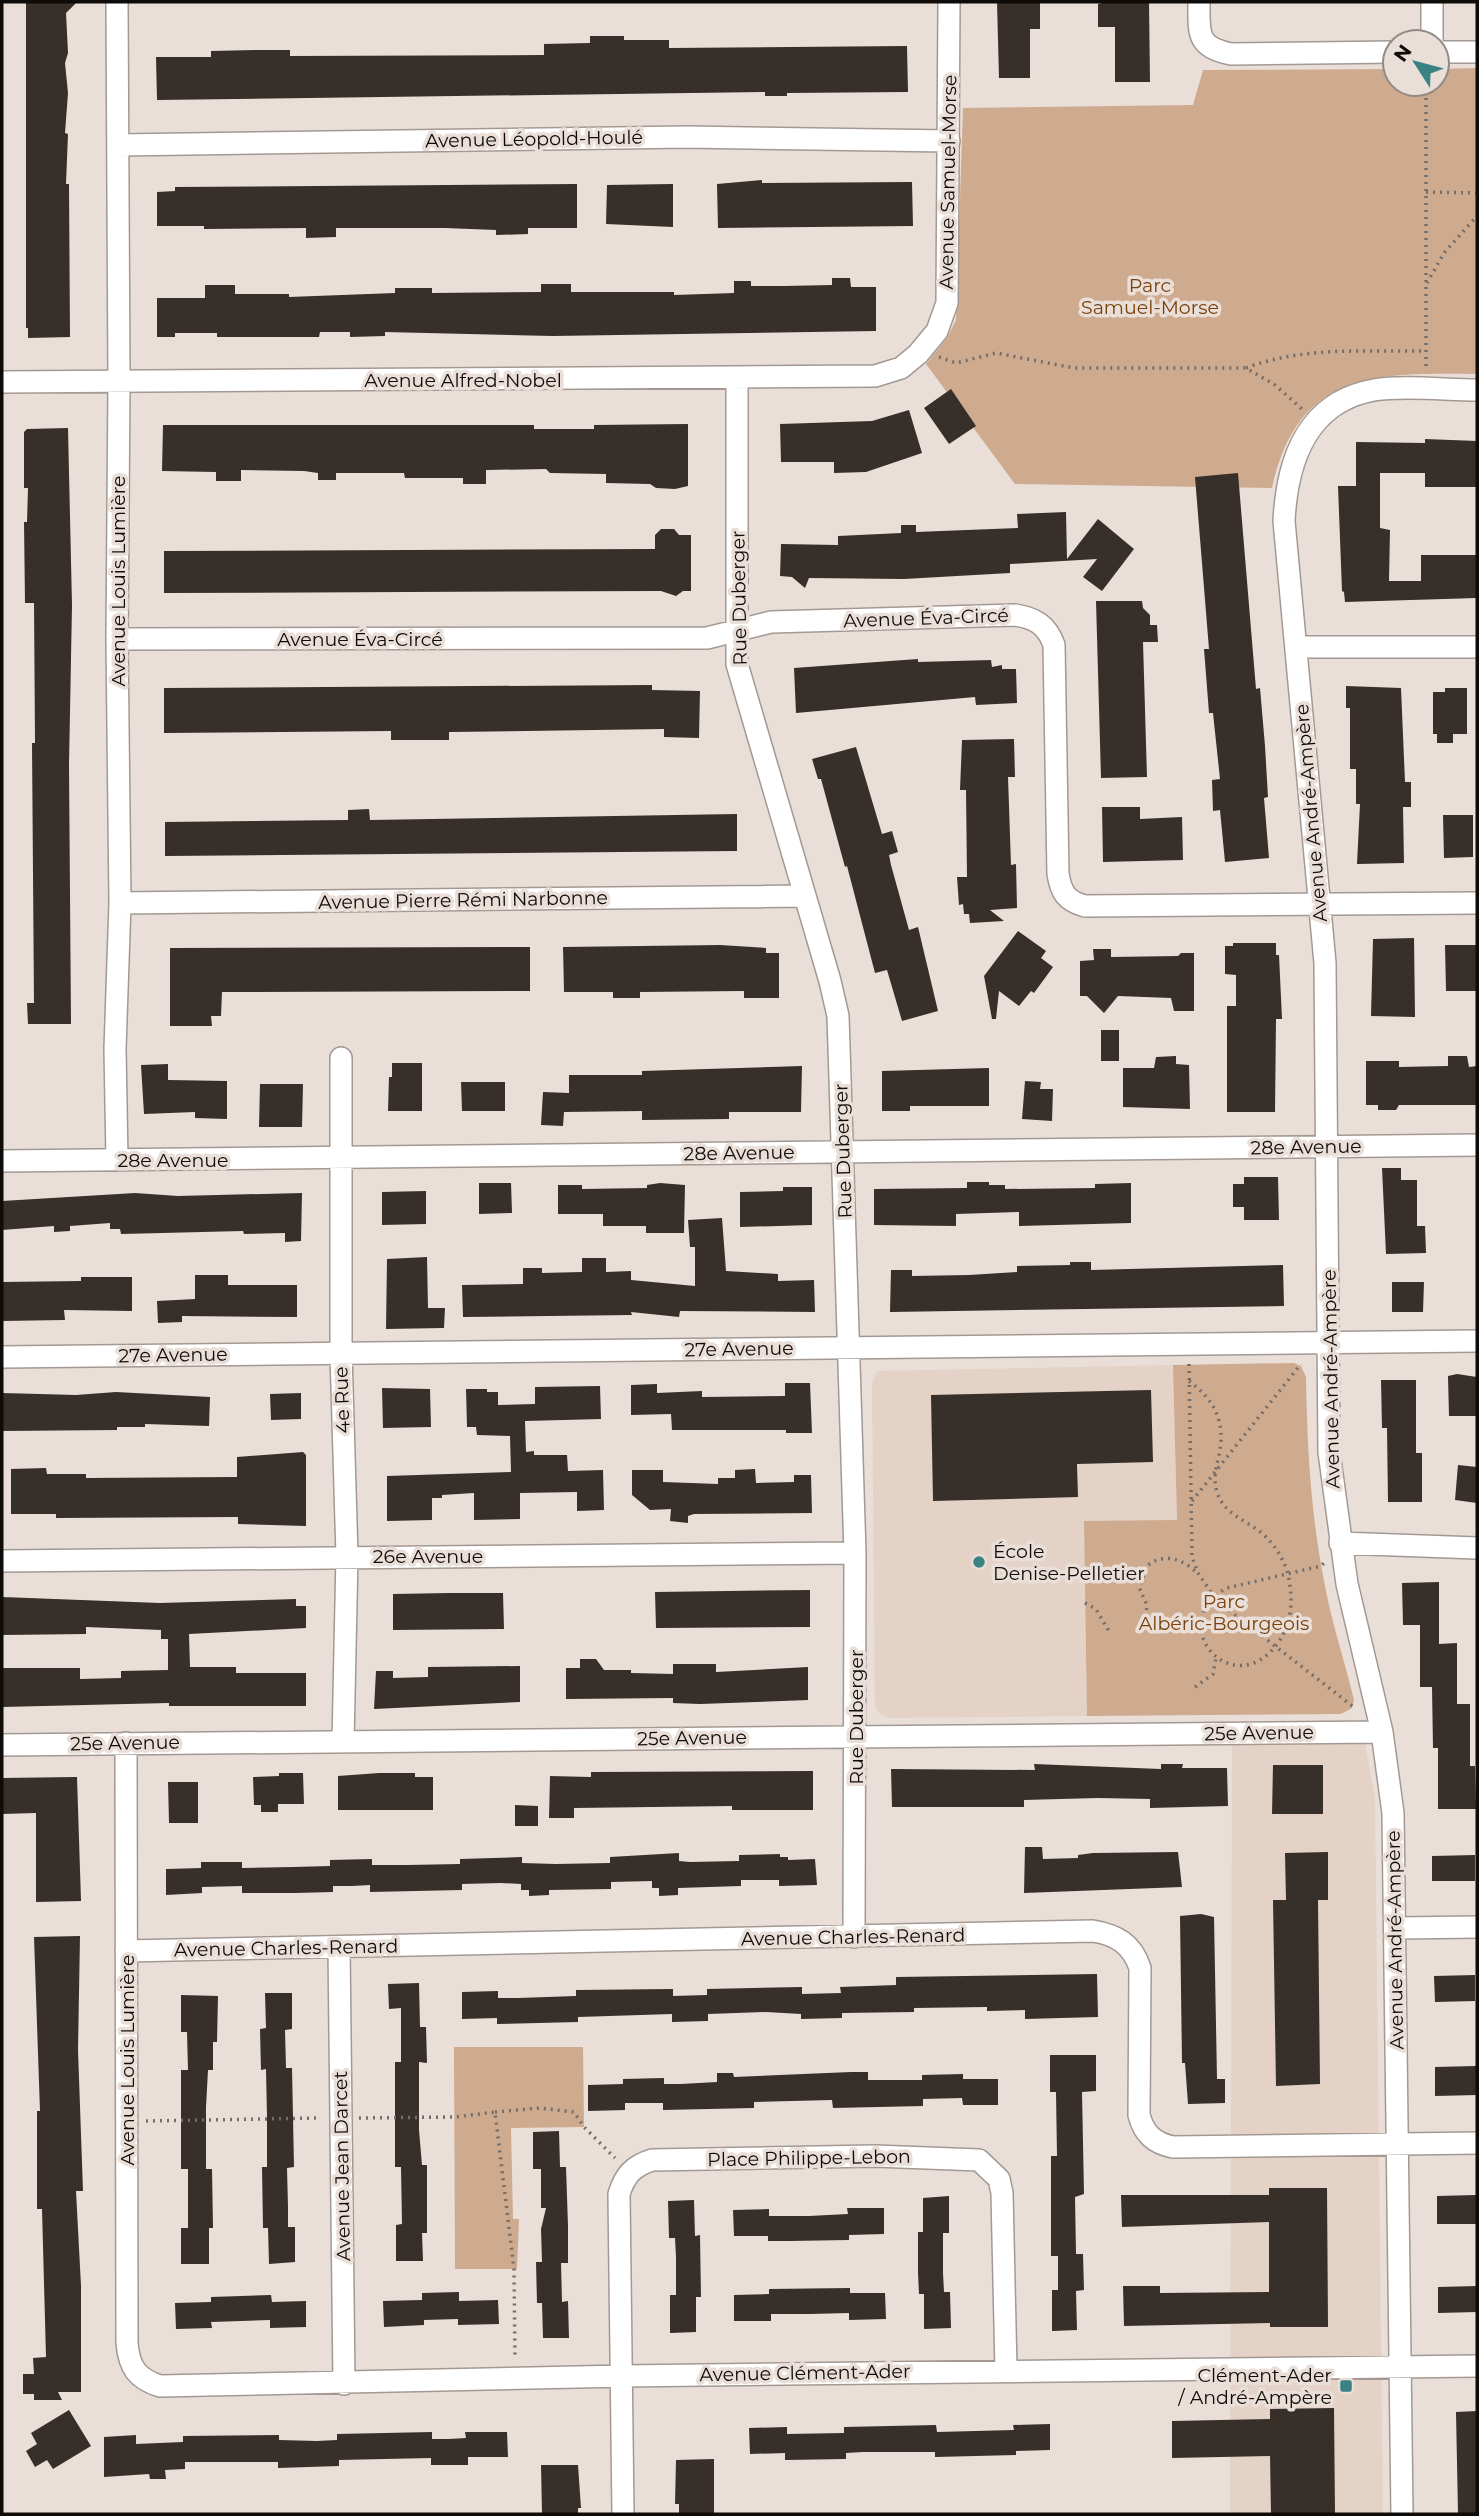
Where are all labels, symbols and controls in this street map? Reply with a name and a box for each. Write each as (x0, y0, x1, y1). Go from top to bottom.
north arrow (1381, 28, 1451, 98)
text: N (1389, 40, 1416, 66)
street label: Avenue Samuel-Morse (935, 74, 961, 290)
street label: Avenue Léopold-Houlé (425, 126, 643, 152)
park label: Parc Samuel-Morse (1081, 274, 1219, 319)
street label: Avenue Alfred-Nobel (364, 369, 562, 392)
street label: Avenue Louis Lumière (107, 475, 130, 687)
street label: Rue Duberger (726, 530, 752, 666)
street label: Avenue Éva-Circé (843, 604, 1009, 632)
street label: Avenue Éva-Circé (277, 628, 443, 651)
street label: Avenue André-Ampère (1290, 703, 1332, 923)
street label: Avenue Pierre Rémi Narbonne (318, 886, 608, 914)
street label: Rue Duberger (829, 1083, 857, 1219)
street label: 28e Avenue (1250, 1135, 1362, 1159)
street label: 28e Avenue (683, 1141, 795, 1165)
street label: 28e Avenue (117, 1149, 229, 1172)
street label: Avenue André-Ampère (1318, 1269, 1344, 1489)
street label: 27e Avenue (684, 1337, 794, 1361)
street label: 27e Avenue (118, 1343, 228, 1367)
street label: 4e Rue (329, 1366, 355, 1434)
place label: École Denise-Pelletier (993, 1540, 1145, 1585)
street label: 26e Avenue (373, 1545, 483, 1568)
marker: École Denise-Pelletier (971, 1554, 987, 1570)
park label: Parc Albéric-Bourgeois (1139, 1590, 1309, 1635)
street label: Rue Duberger (845, 1649, 868, 1785)
street label: 25e Avenue (1204, 1721, 1314, 1745)
street label: 25e Avenue (637, 1726, 747, 1750)
street label: 25e Avenue (70, 1731, 180, 1755)
street label: Avenue André-Ampère (1382, 1830, 1408, 2050)
street label: Avenue Charles-Renard (741, 1924, 965, 1950)
street label: Avenue Charles-Renard (174, 1935, 398, 1961)
street label: Avenue Louis Lumière (116, 1954, 139, 2166)
street label: Avenue Jean Darcet (329, 2070, 355, 2261)
street label: Place Philippe-Lebon (707, 2145, 911, 2171)
street label: Avenue Clément-Ader (699, 2360, 911, 2386)
place label: Clément-Ader / André-Ampère (1177, 2364, 1332, 2409)
marker: Clément-Ader / André-Ampère (1338, 2378, 1354, 2394)

